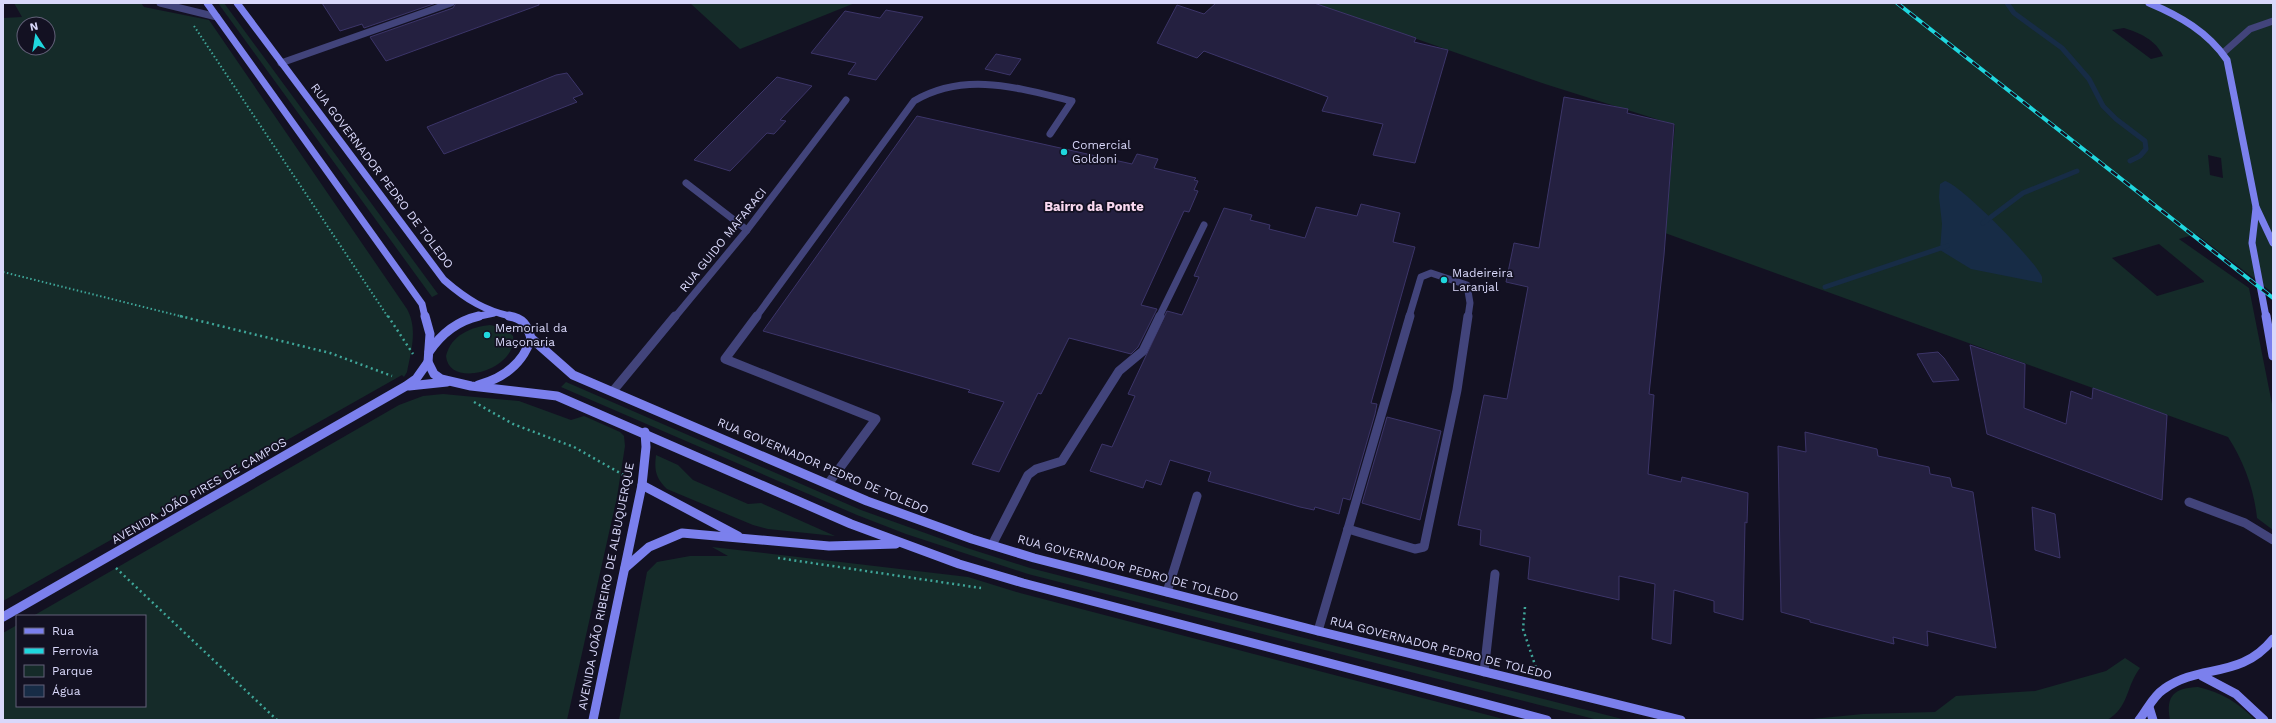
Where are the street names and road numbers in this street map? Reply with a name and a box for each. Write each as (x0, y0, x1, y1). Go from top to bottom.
street label: RUA GOVERNADOR PEDRO DE TOLEDO (308, 81, 456, 271)
street label: RUA GUIDO MAFARACI (677, 185, 769, 295)
street label: RUA GOVERNADOR PEDRO DE TOLEDO (715, 415, 931, 517)
street label: AVENIDA JOÃO PIRES DE CAMPOS (109, 435, 289, 547)
street label: AVENIDA JOÃO RIBEIRO DE ALBUQUERQUE (575, 461, 637, 711)
street label: RUA GOVERNADOR PEDRO DE TOLEDO (1016, 532, 1240, 604)
street label: RUA GOVERNADOR PEDRO DE TOLEDO (1329, 614, 1553, 682)

